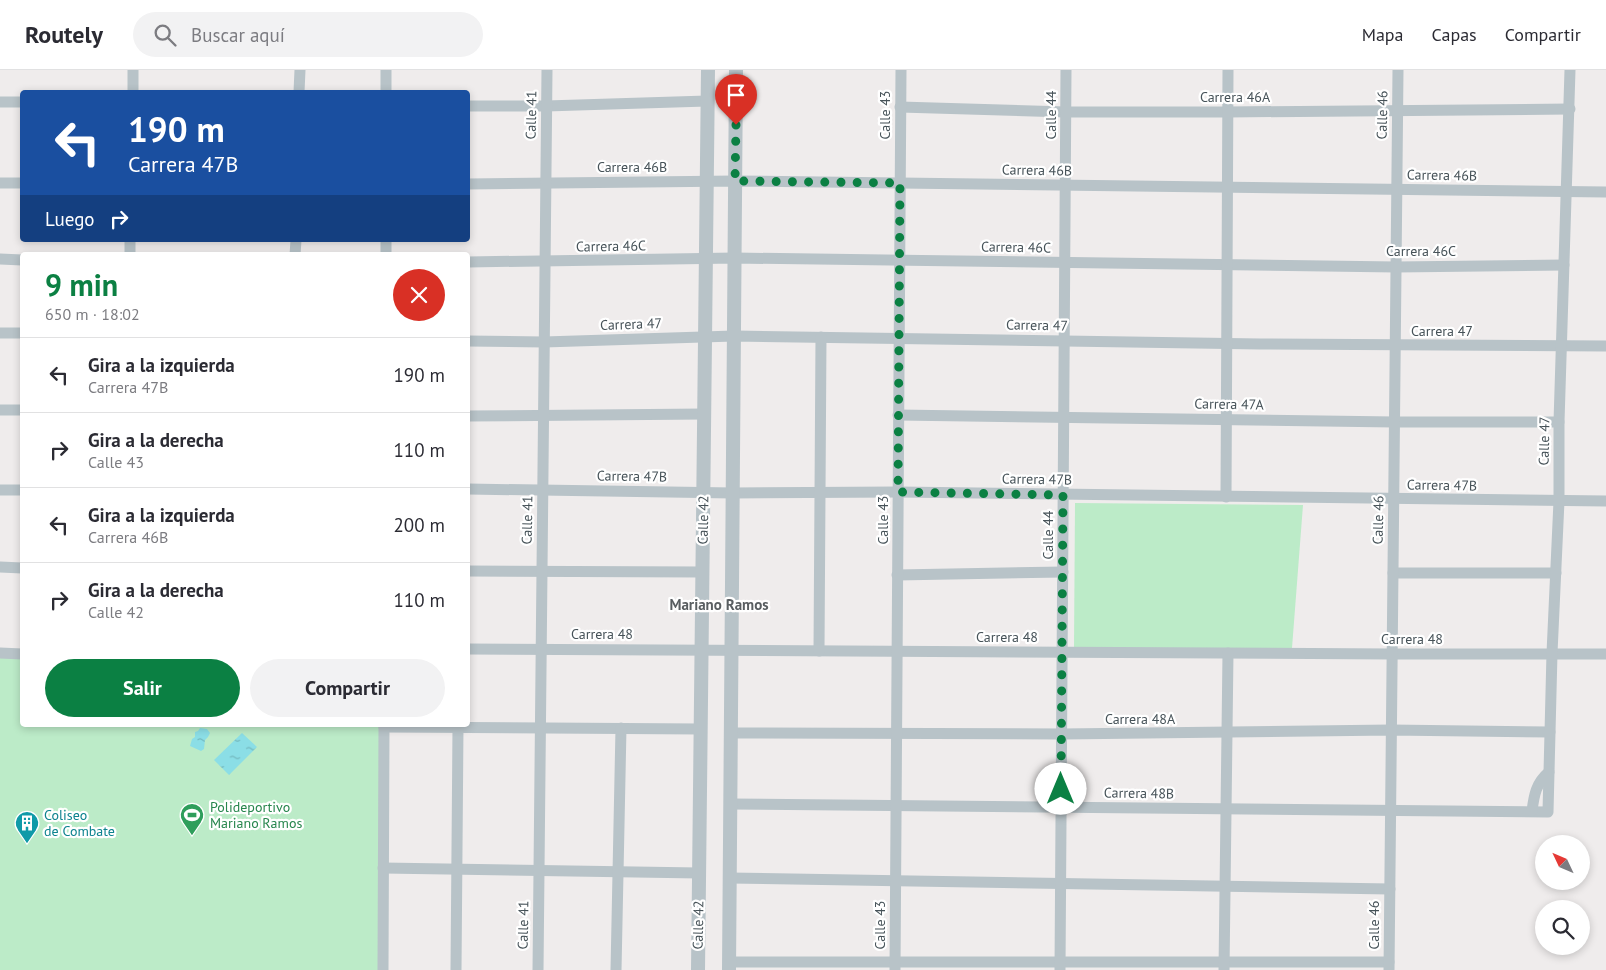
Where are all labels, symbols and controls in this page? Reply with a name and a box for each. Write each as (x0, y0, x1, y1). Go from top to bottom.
search box (133, 12, 483, 57)
text: Routely (25, 19, 103, 50)
icon: search (151, 21, 179, 49)
text: Buscar aquí (191, 23, 285, 47)
text: Mapa (1362, 23, 1404, 46)
text: Capas (1432, 23, 1477, 46)
text: Compartir (1505, 23, 1581, 46)
pin (715, 74, 757, 125)
icon: arrive (722, 81, 750, 109)
street label: Carrera 46A (1200, 88, 1271, 106)
street label: Calle 41 (522, 90, 540, 140)
street label: Calle 44 (1042, 90, 1060, 140)
street label: Calle 46 (1373, 90, 1391, 140)
street label: Calle 43 (876, 91, 894, 140)
text: 190 m (128, 106, 225, 152)
icon: left (45, 110, 110, 175)
text: Carrera 47B (128, 150, 238, 178)
street label: Carrera 46B (597, 158, 667, 176)
street label: Carrera 46B (1002, 160, 1072, 180)
street label: Carrera 46B (1407, 165, 1477, 185)
icon: right (105, 205, 133, 233)
text: Luego (45, 207, 95, 231)
street label: Carrera 46C (576, 236, 646, 256)
street label: Carrera 46C (981, 237, 1051, 257)
street label: Carrera 46C (1386, 242, 1456, 260)
text: 9 min (45, 265, 118, 304)
button: close (393, 269, 445, 321)
text: 650 m · 18:02 (45, 304, 140, 324)
street label: Carrera 47 (600, 314, 662, 334)
street label: Carrera 47 (1006, 315, 1068, 335)
street label: Carrera 47 (1411, 322, 1473, 340)
text: Gira a la izquierda (88, 353, 235, 377)
icon: left (45, 361, 73, 389)
text: 190 m (393, 363, 445, 387)
text: Carrera 47B (88, 377, 168, 397)
street label: Carrera 47A (1194, 394, 1265, 414)
street label: Calle 47 (1535, 416, 1553, 466)
text: Gira a la derecha (88, 428, 224, 452)
icon: right (45, 436, 73, 464)
text: 110 m (393, 438, 445, 462)
text: Calle 43 (88, 452, 144, 472)
street label: Carrera 47B (597, 466, 667, 486)
street label: Carrera 47B (1002, 469, 1072, 489)
street label: Carrera 47B (1407, 475, 1477, 495)
street label: Calle 41 (518, 495, 536, 545)
street label: Calle 42 (694, 495, 712, 545)
street label: Calle 46 (1369, 495, 1387, 545)
street label: Calle 43 (874, 496, 892, 545)
text: Gira a la izquierda (88, 503, 235, 527)
street label: Calle 44 (1039, 510, 1057, 560)
icon: left (45, 511, 73, 539)
text: 200 m (393, 513, 445, 537)
text: Carrera 46B (88, 527, 168, 547)
text: Gira a la derecha (88, 578, 224, 602)
icon: right (45, 586, 73, 614)
text: 110 m (393, 588, 445, 612)
district label: Mariano Ramos (669, 595, 769, 614)
text: Calle 42 (88, 602, 144, 622)
street label: Carrera 48 (571, 625, 633, 643)
street label: Carrera 48 (976, 628, 1038, 646)
street label: Carrera 48 (1381, 630, 1443, 648)
button: Salir (45, 659, 240, 717)
button: Compartir (250, 659, 445, 717)
street label: Carrera 48A (1105, 710, 1176, 728)
position arrow (1034, 762, 1086, 814)
street label: Carrera 48B (1104, 783, 1174, 803)
place label: Polideportivo Mariano Ramos (210, 798, 302, 832)
sports icon: Polideportivo Mariano Ramos (179, 802, 205, 836)
place label: Coliseo de Combate (44, 806, 115, 840)
building icon: Coliseo de Combate (14, 810, 40, 844)
north arrow (1535, 835, 1590, 890)
map controls (1535, 835, 1590, 955)
street label: Calle 41 (514, 900, 532, 950)
street label: Calle 42 (689, 900, 707, 950)
button: search (1535, 900, 1590, 955)
street label: Calle 43 (871, 901, 889, 950)
street label: Calle 46 (1365, 901, 1383, 950)

